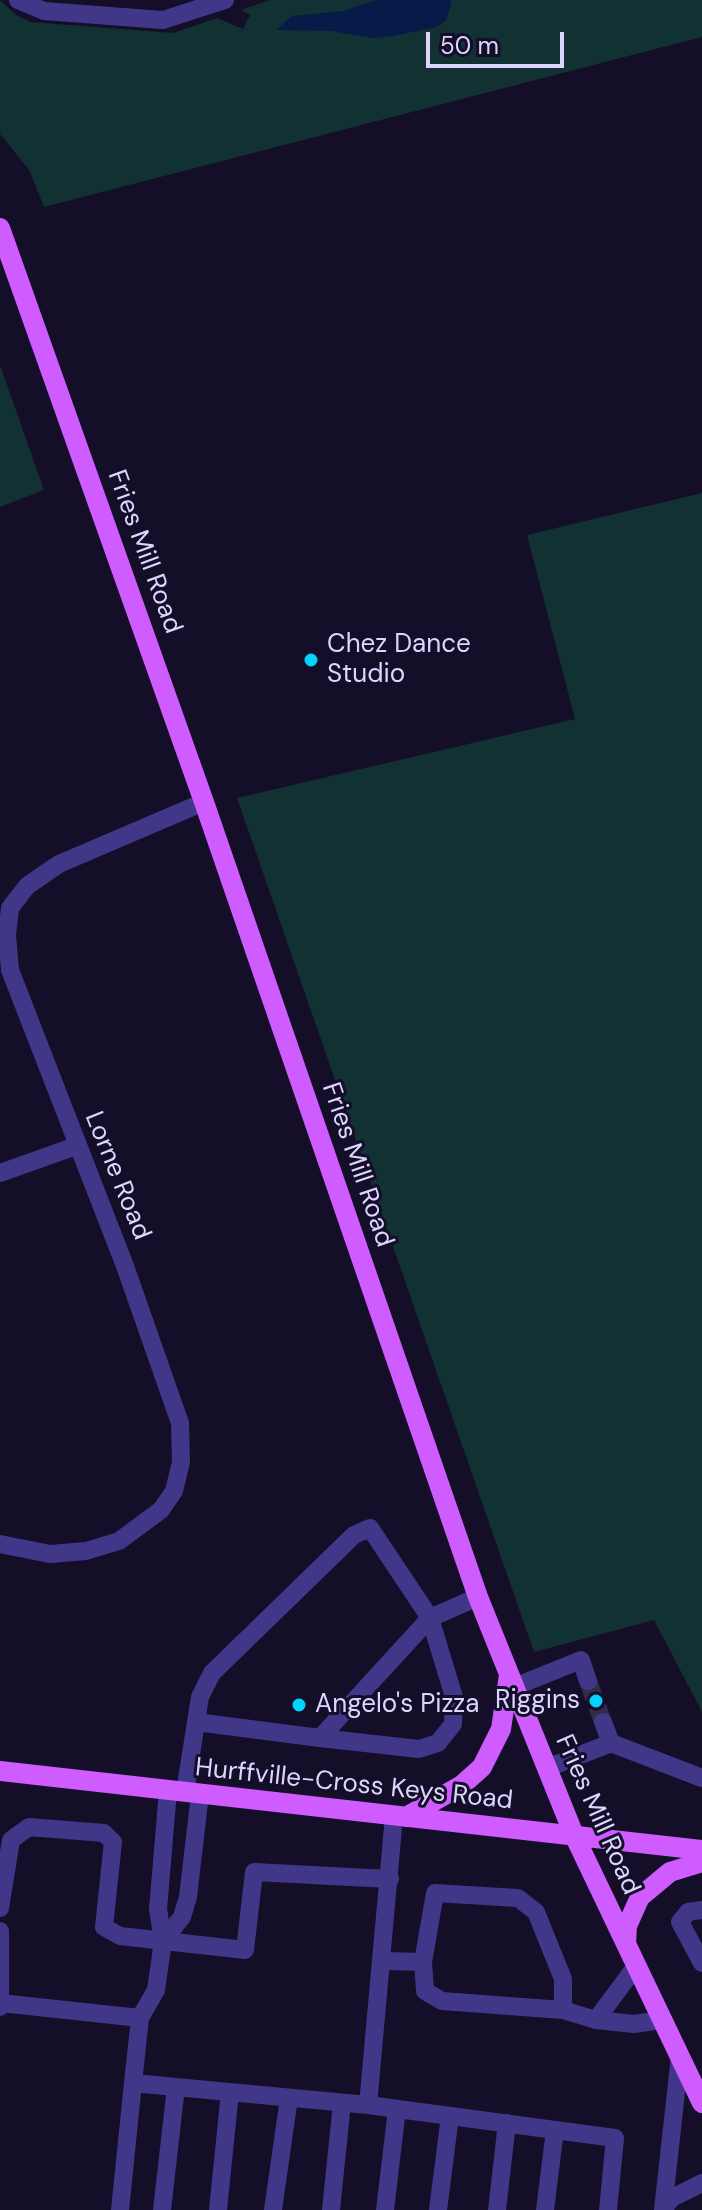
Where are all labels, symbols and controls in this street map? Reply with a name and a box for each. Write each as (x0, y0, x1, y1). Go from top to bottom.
scale bar (430, 16, 568, 66)
text: 50 m (440, 30, 499, 61)
street label: Fries Mill Road (100, 466, 188, 638)
place label: Chez Dance Studio (327, 629, 471, 690)
marker: Chez Dance Studio (302, 651, 320, 669)
street label: Fries Mill Road (314, 1079, 400, 1251)
street label: Lorne Road (77, 1107, 157, 1245)
place label: Riggins (495, 1685, 580, 1717)
place label: Angelo's Pizza (315, 1689, 479, 1721)
marker: Riggins (587, 1692, 605, 1710)
marker: Angelo's Pizza (290, 1696, 308, 1714)
street label: Fries Mill Road (548, 1730, 646, 1900)
street label: Hurffville-Cross Keys Road (194, 1753, 514, 1817)

